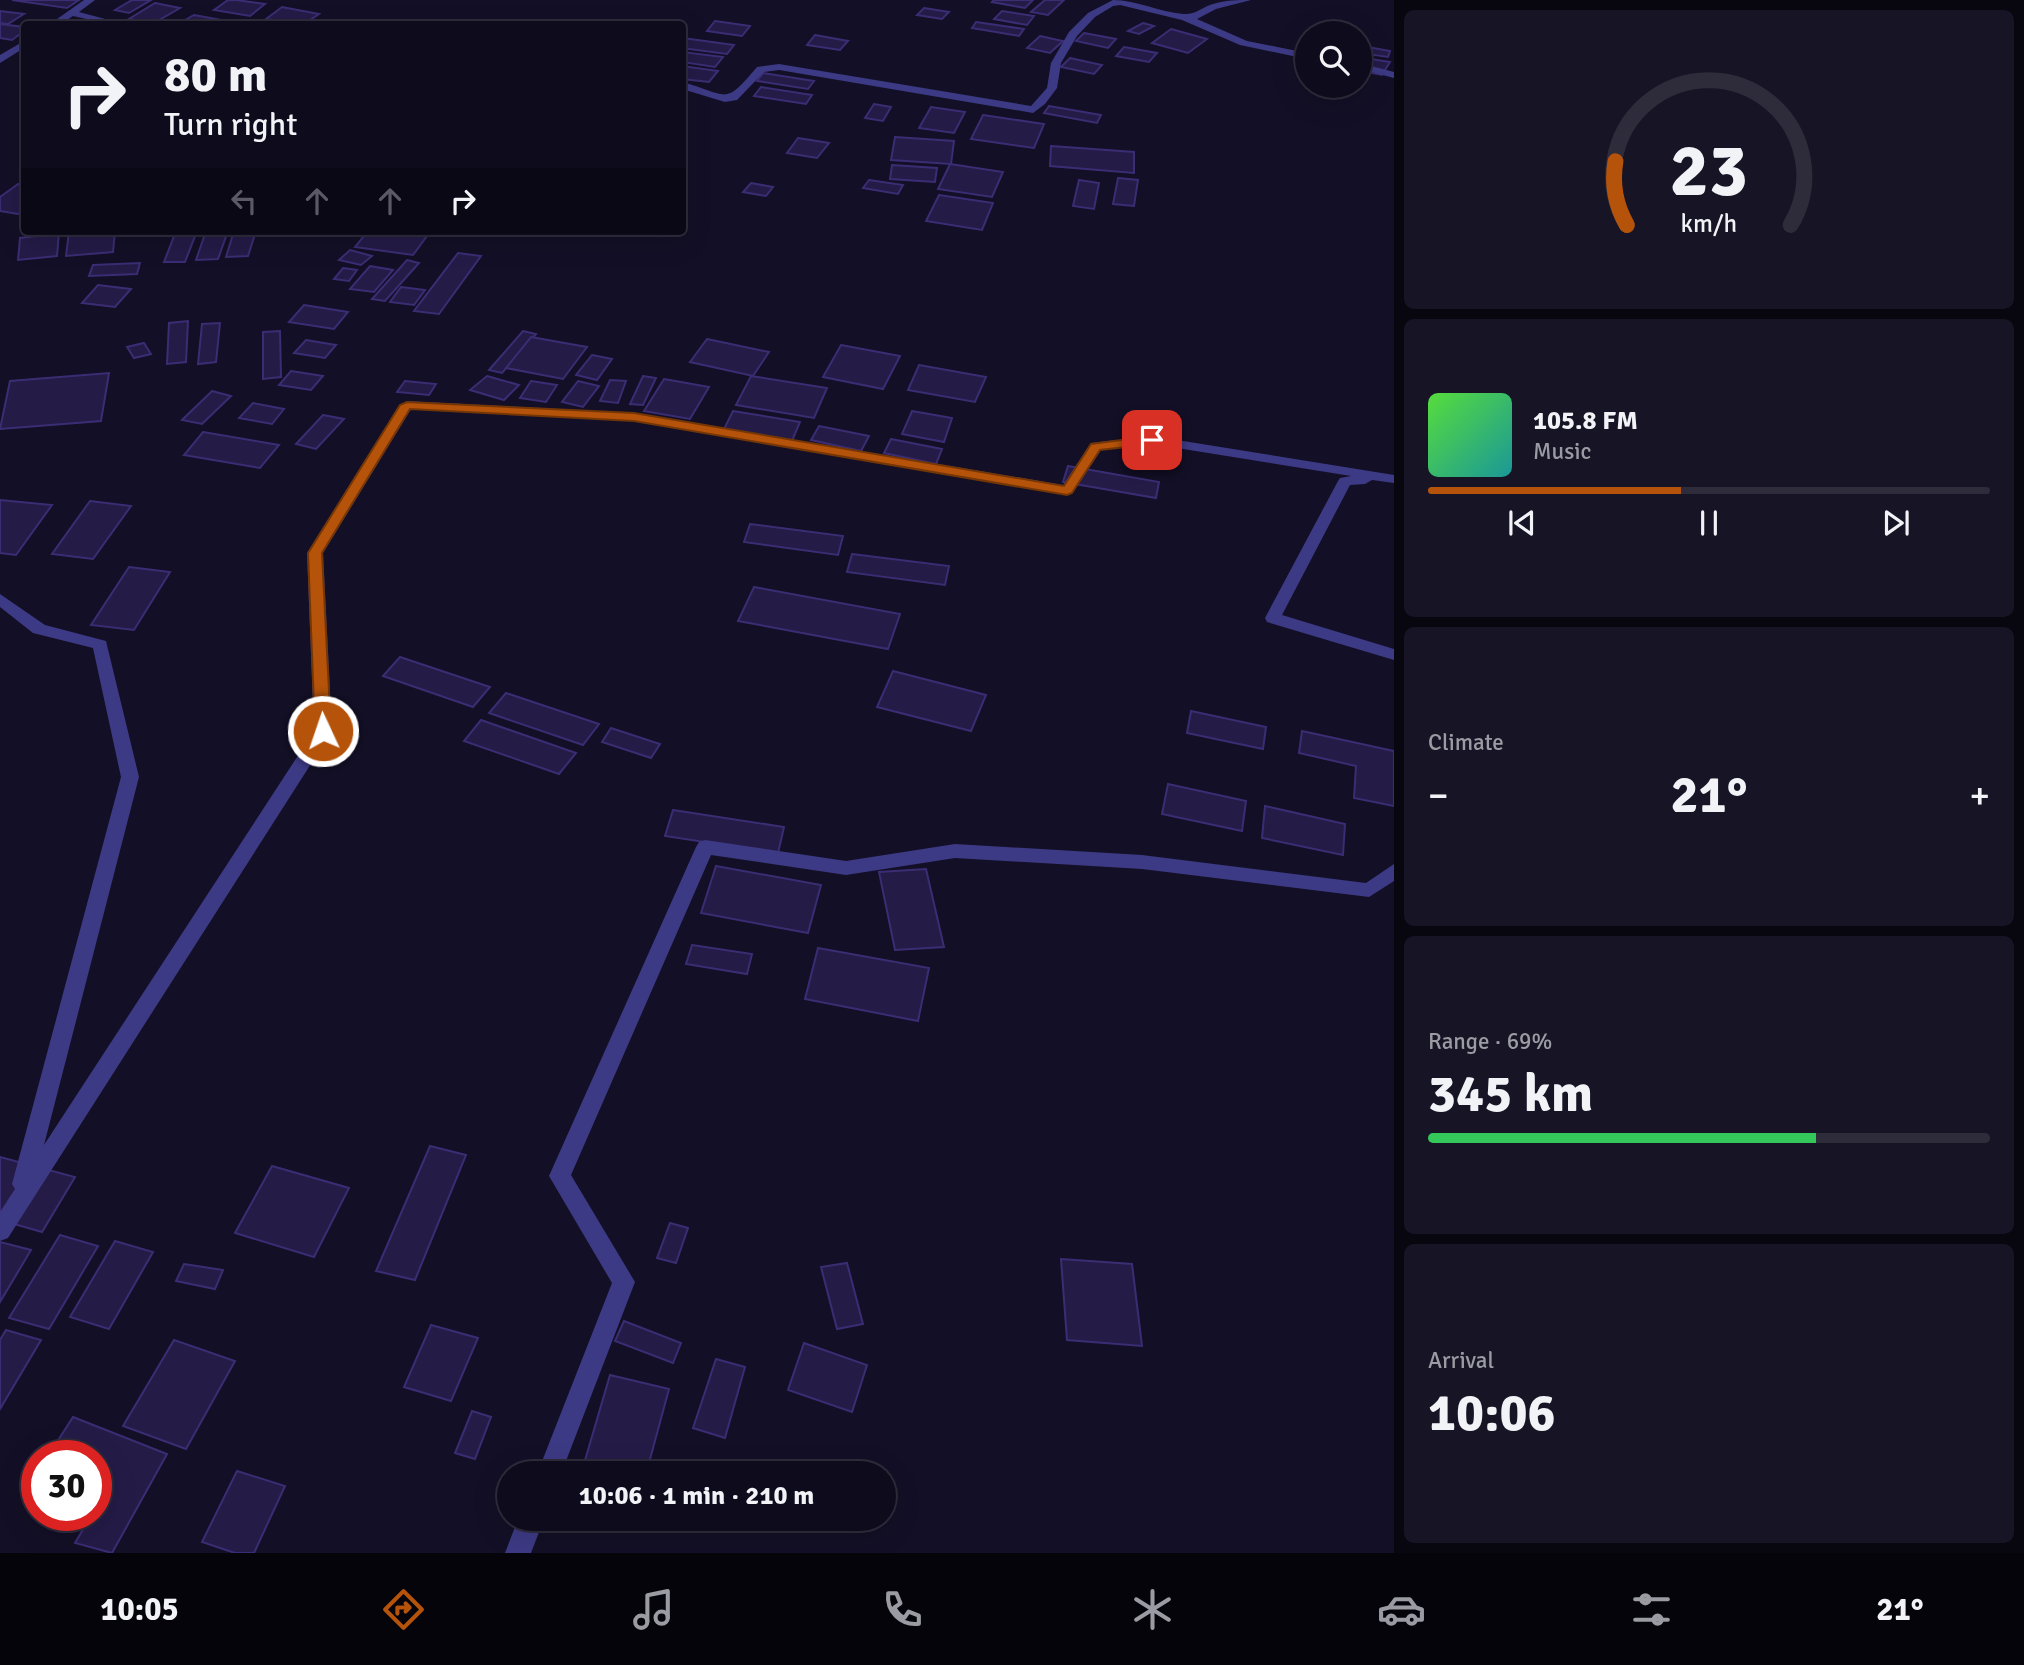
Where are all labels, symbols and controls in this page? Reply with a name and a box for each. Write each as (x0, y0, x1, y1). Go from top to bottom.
map controls (1295, 21, 1372, 98)
button: search (1295, 21, 1372, 98)
text: 80 m (164, 45, 267, 105)
icon: right (49, 49, 140, 140)
text: Turn right (164, 105, 297, 144)
text: 23 (1670, 128, 1748, 217)
icon: left (225, 182, 263, 220)
icon: ahead (298, 182, 336, 220)
icon: ahead (371, 182, 409, 220)
icon: right (444, 182, 482, 220)
text: km/h (1681, 208, 1737, 239)
text: 105.8 FM (1533, 405, 1638, 437)
pin (1122, 410, 1182, 470)
icon: arrive (1133, 421, 1171, 459)
text: Music (1533, 437, 1591, 466)
icon: previous (1503, 504, 1541, 542)
icon: pause (1690, 504, 1728, 542)
icon: next (1877, 504, 1915, 542)
position arrow (286, 694, 360, 768)
text: Climate (1428, 728, 1504, 757)
text: 21° (1671, 763, 1747, 827)
text: − (1428, 772, 1449, 819)
text: + (1969, 772, 1990, 819)
text: Range · 69% (1428, 1027, 1552, 1056)
text: 345 km (1428, 1062, 1593, 1126)
text: Arrival (1428, 1346, 1494, 1375)
text: 10:06 (1428, 1381, 1556, 1445)
speed limit sign: 30 (21, 1440, 112, 1531)
text: 10:06 · 1 min · 210 m (579, 1480, 814, 1512)
icon: directions (379, 1585, 428, 1634)
icon: music (629, 1585, 678, 1634)
icon: phone (878, 1585, 927, 1634)
icon: climate (1128, 1585, 1177, 1634)
icon: car (1377, 1585, 1426, 1634)
icon: filters (1627, 1585, 1676, 1634)
text: 10:05 (100, 1590, 179, 1629)
text: 21° (1876, 1590, 1924, 1629)

